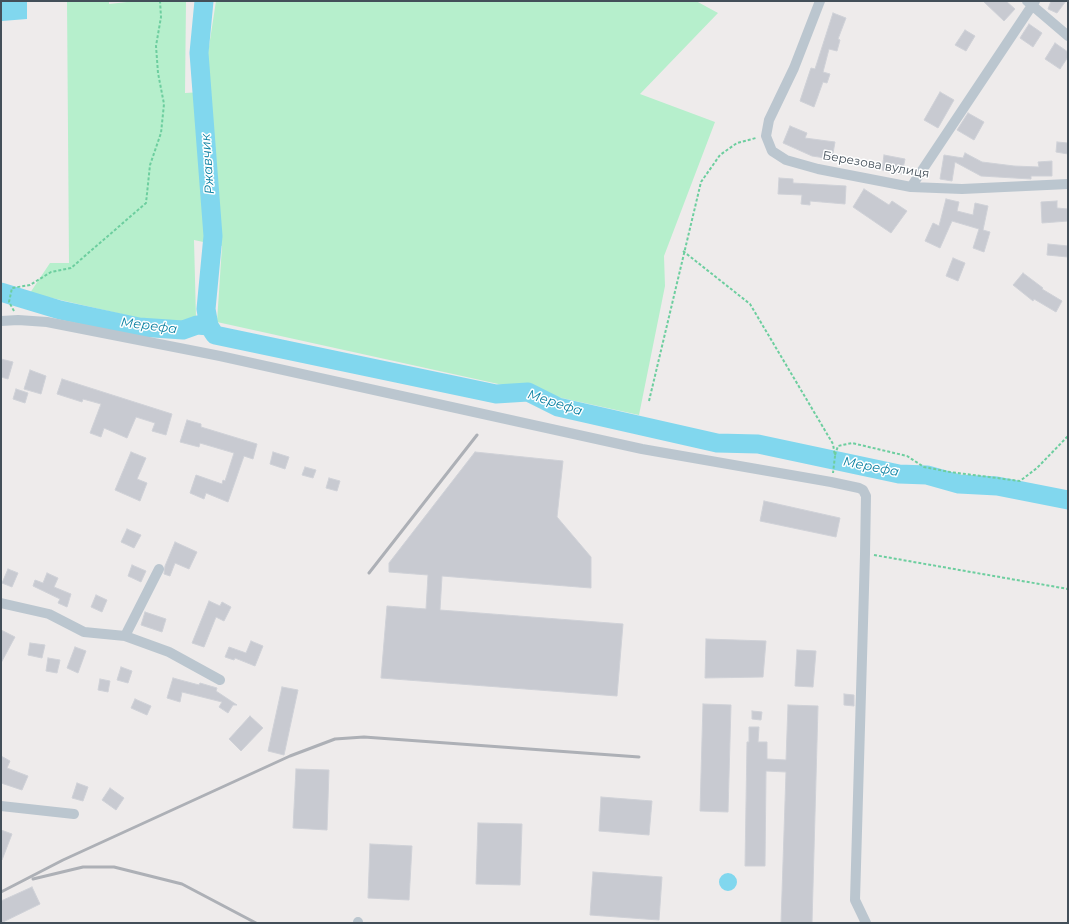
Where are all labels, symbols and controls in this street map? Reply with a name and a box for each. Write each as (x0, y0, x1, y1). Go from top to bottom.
water label: Ржавчик (198, 133, 218, 195)
street label: Березова вулиця (821, 149, 931, 181)
water label: Мерефа (120, 315, 178, 337)
water label: Мерефа (526, 387, 584, 419)
water label: Мерефа (842, 454, 900, 480)

